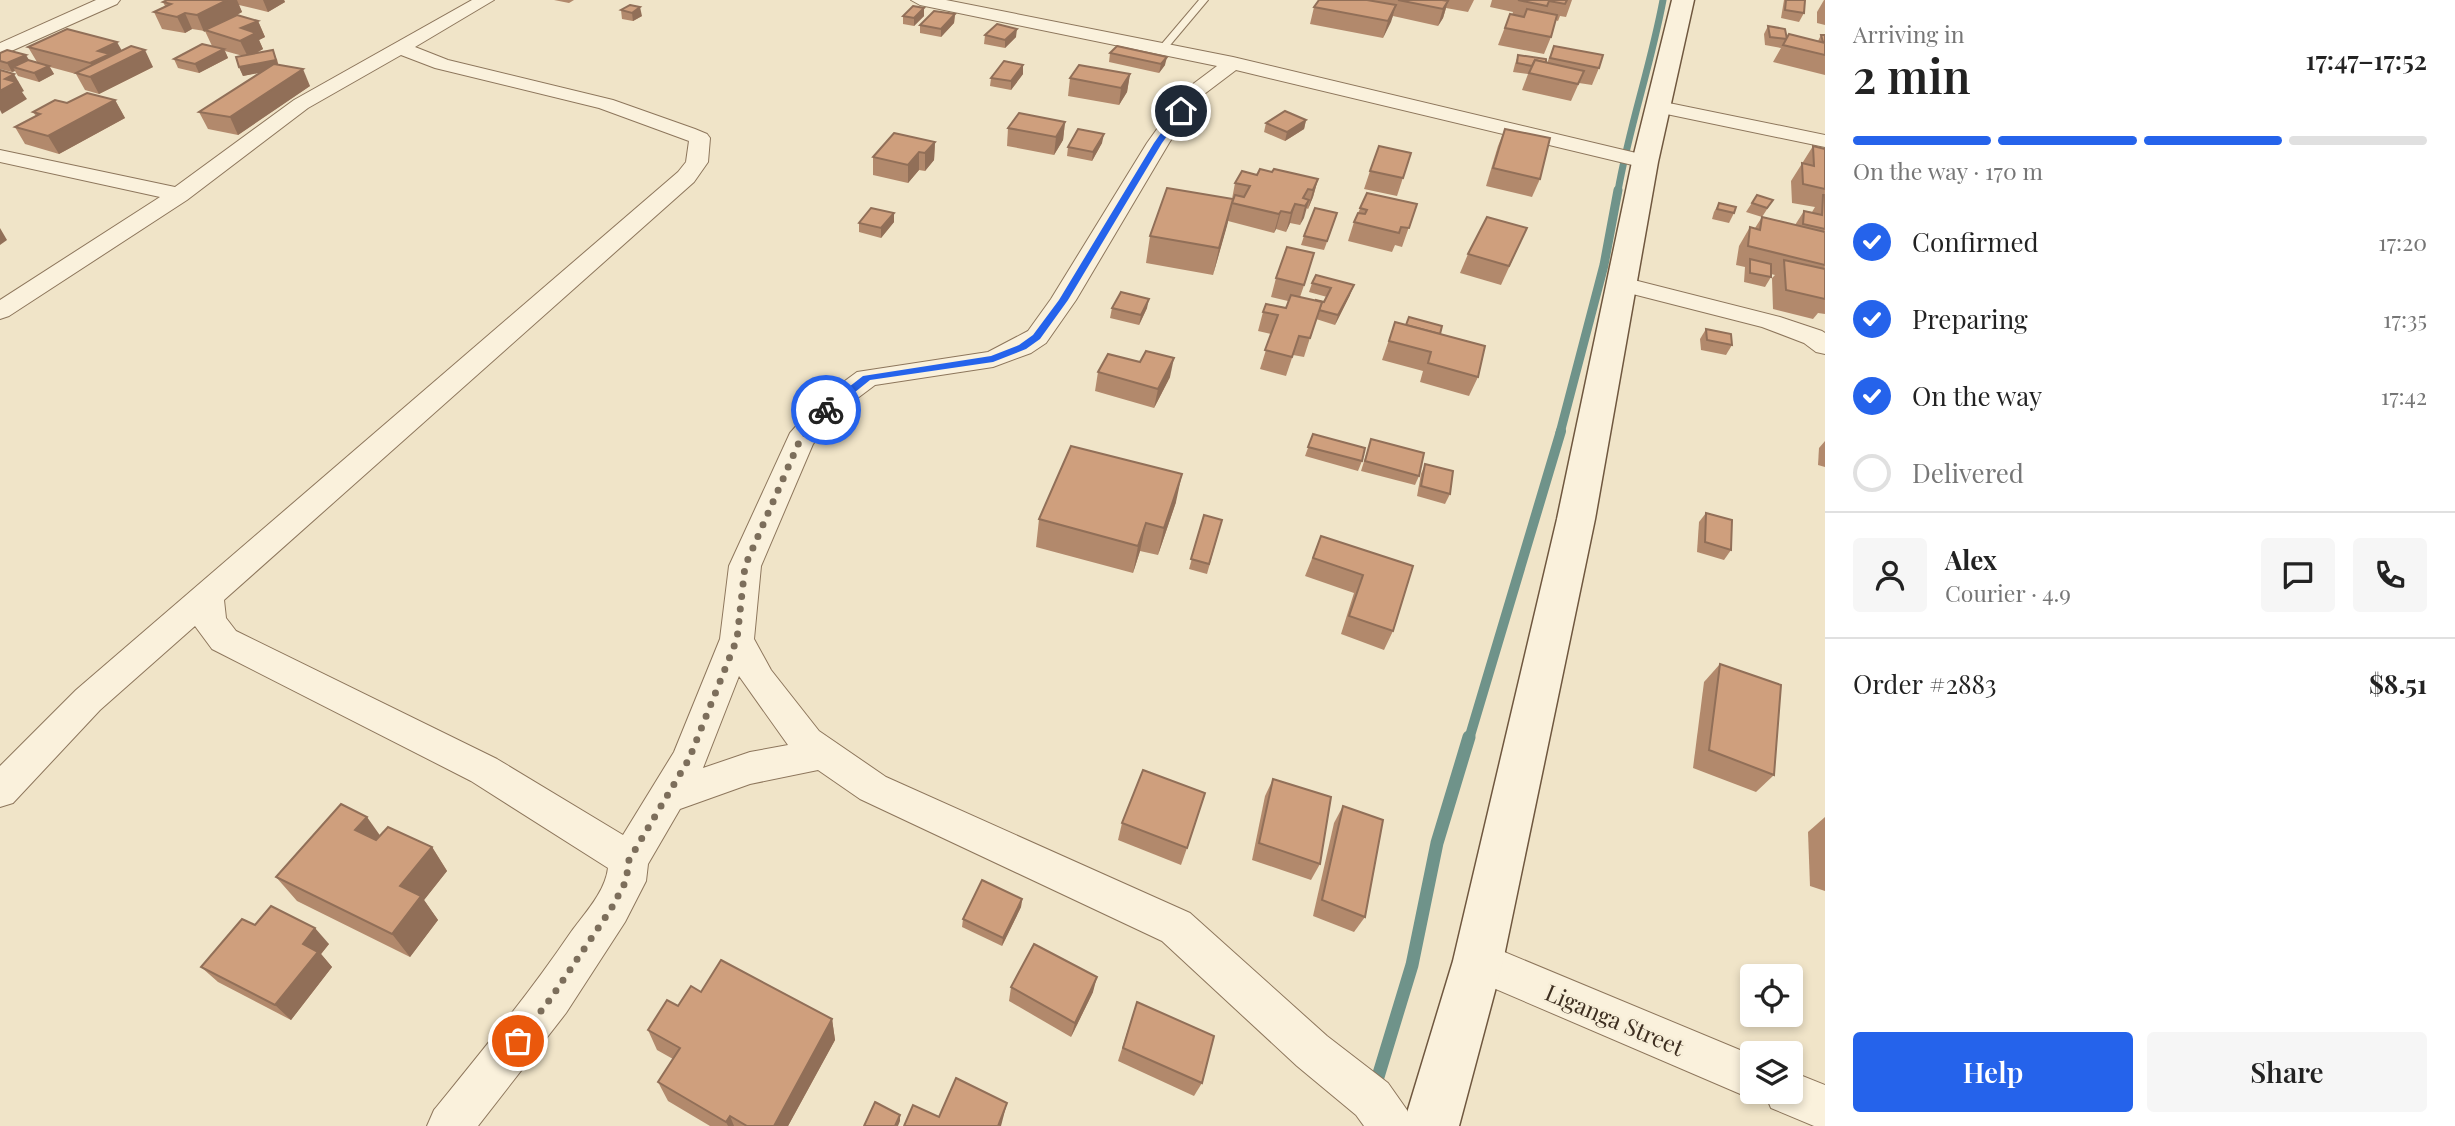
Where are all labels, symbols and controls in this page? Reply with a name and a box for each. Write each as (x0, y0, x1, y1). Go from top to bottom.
text: Arriving in (1853, 18, 1965, 49)
text: 17:47–17:52 (2306, 42, 2427, 77)
text: 2 min (1853, 44, 1971, 106)
pin (1151, 81, 1211, 141)
icon: home (1162, 92, 1200, 130)
text: On the way · 170 m (1853, 155, 2043, 186)
icon: check (1853, 223, 1891, 261)
text: Confirmed (1912, 224, 2039, 259)
text: 17:20 (2378, 226, 2427, 257)
icon: check (1853, 300, 1891, 338)
text: Preparing (1912, 301, 2028, 336)
text: 17:35 (2383, 303, 2427, 334)
courier (791, 375, 861, 445)
icon: check (1853, 377, 1891, 415)
text: On the way (1912, 378, 2042, 413)
text: 17:42 (2381, 380, 2427, 411)
icon: bike (807, 391, 845, 429)
text: Delivered (1912, 455, 2024, 490)
button: person (1853, 538, 1927, 612)
button: chat (2261, 538, 2335, 612)
button: phone (2353, 538, 2427, 612)
text: Alex (1945, 542, 1997, 577)
text: Courier · 4.9 (1945, 577, 2071, 608)
text: Order #2883 (1853, 666, 1997, 701)
text: $8.51 (2369, 666, 2427, 701)
map controls (1740, 964, 1803, 1104)
button: locate (1740, 964, 1803, 1027)
street label: Liganga Street (1541, 976, 1690, 1062)
pin (488, 1011, 548, 1071)
icon: bag (499, 1022, 537, 1060)
button: Help (1853, 1032, 2133, 1112)
button: Share (2147, 1032, 2427, 1112)
button: layers (1740, 1041, 1803, 1104)

